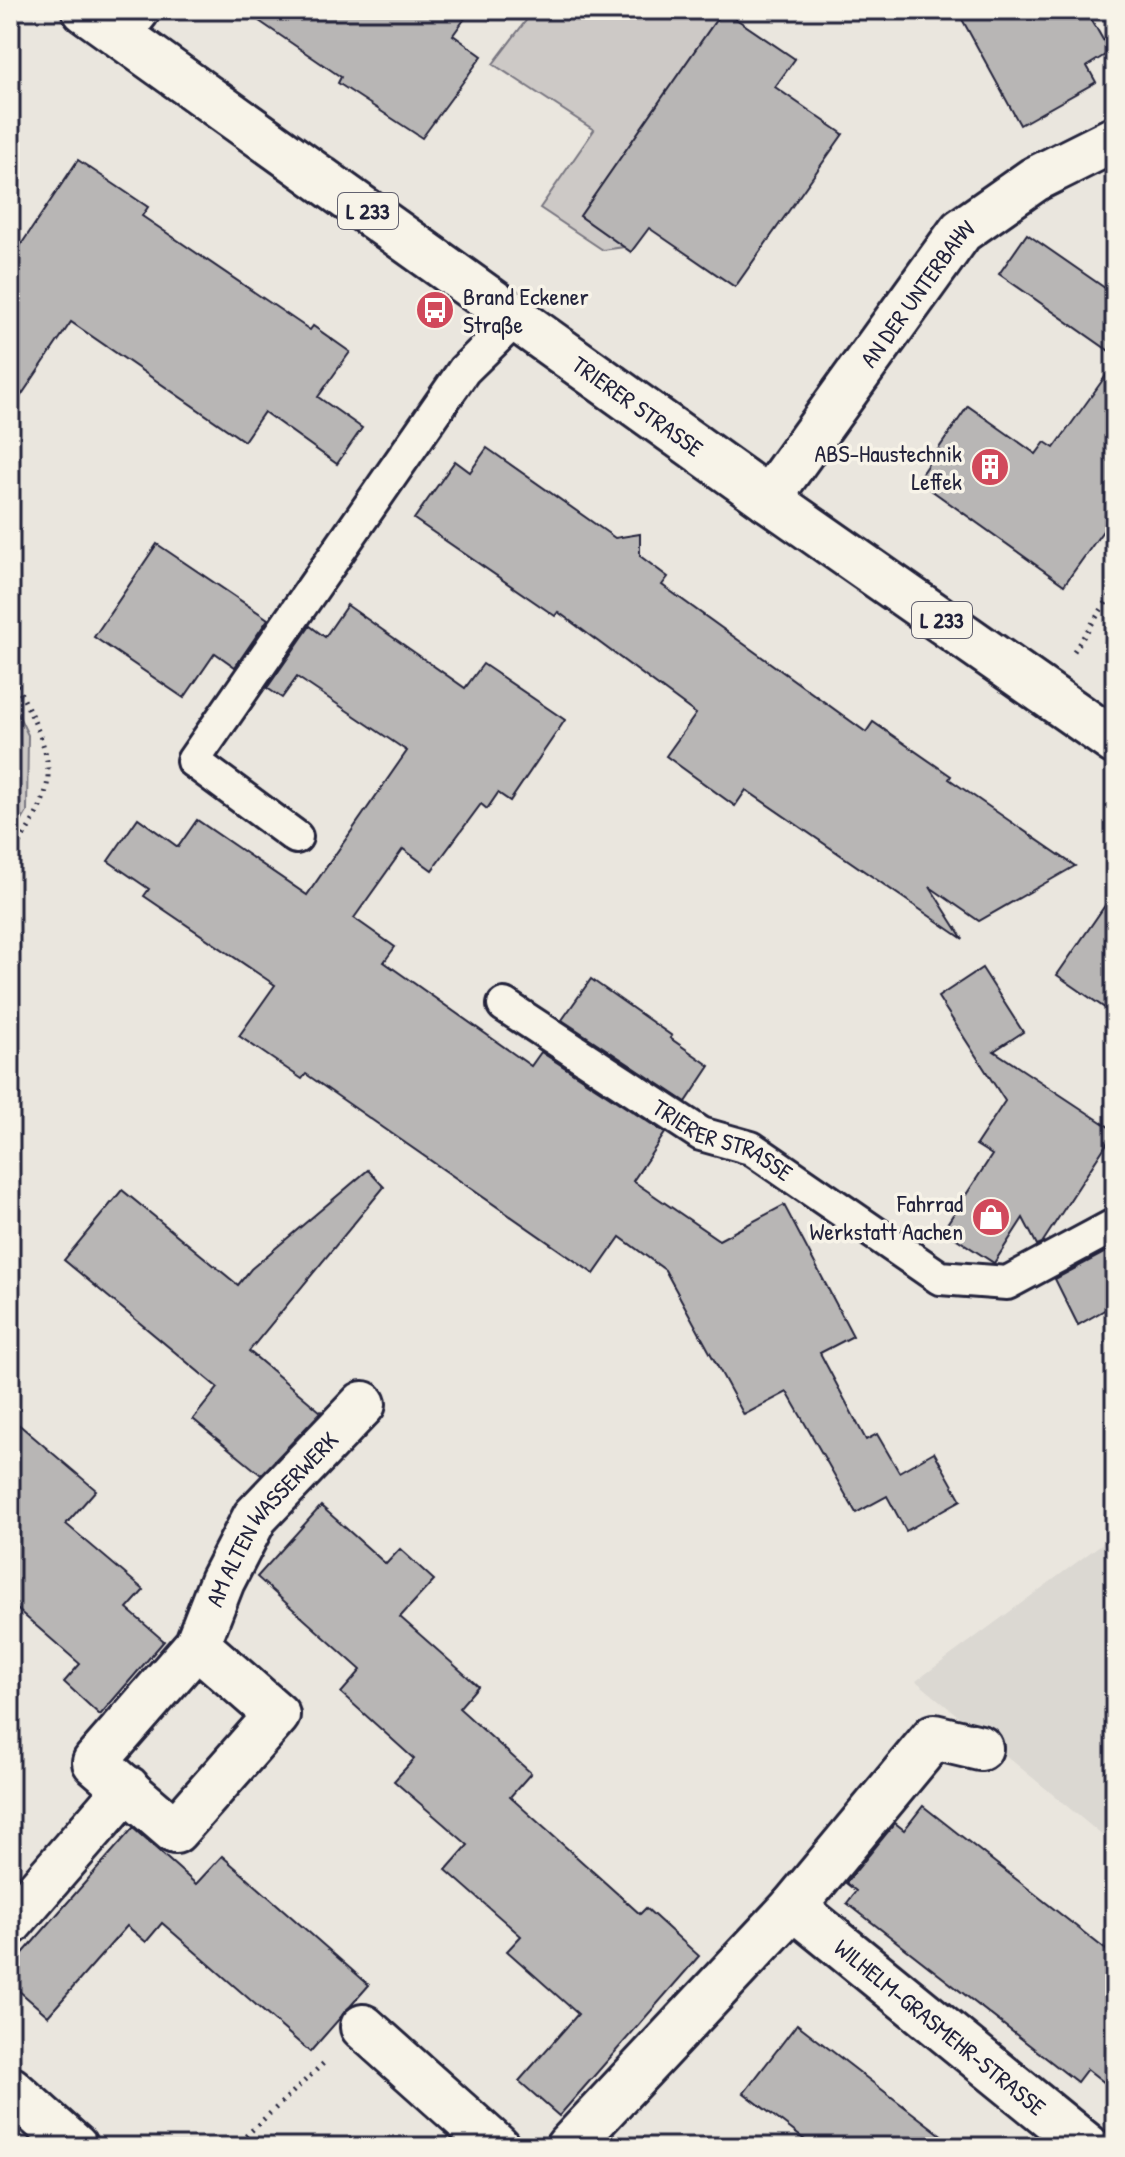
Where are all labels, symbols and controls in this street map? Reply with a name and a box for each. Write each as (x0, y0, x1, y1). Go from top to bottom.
road number: L 233 (338, 193, 398, 229)
street label: AN DER UNTERBAHN (852, 211, 979, 373)
place label: Brand Eckener Straße (463, 280, 589, 340)
bus stop icon: Brand Eckener Straße (414, 289, 456, 331)
street label: TRIERER STRASSE (566, 348, 710, 464)
place label: ABS-Haustechnik Leffek (815, 437, 962, 497)
building icon: ABS-Haustechnik Leffek (969, 446, 1011, 488)
road number: L 233 (912, 602, 972, 638)
street label: TRIERER STRASSE (647, 1091, 800, 1188)
place label: Fahrrad Werkstatt Aachen (810, 1187, 963, 1247)
shop icon: Fahrrad Werkstatt Aachen (970, 1196, 1012, 1238)
street label: AM ALTEN WASSERWERK (198, 1424, 345, 1611)
street label: WILHELM-GRASMEHR-STRASSE (828, 1931, 1053, 2123)

